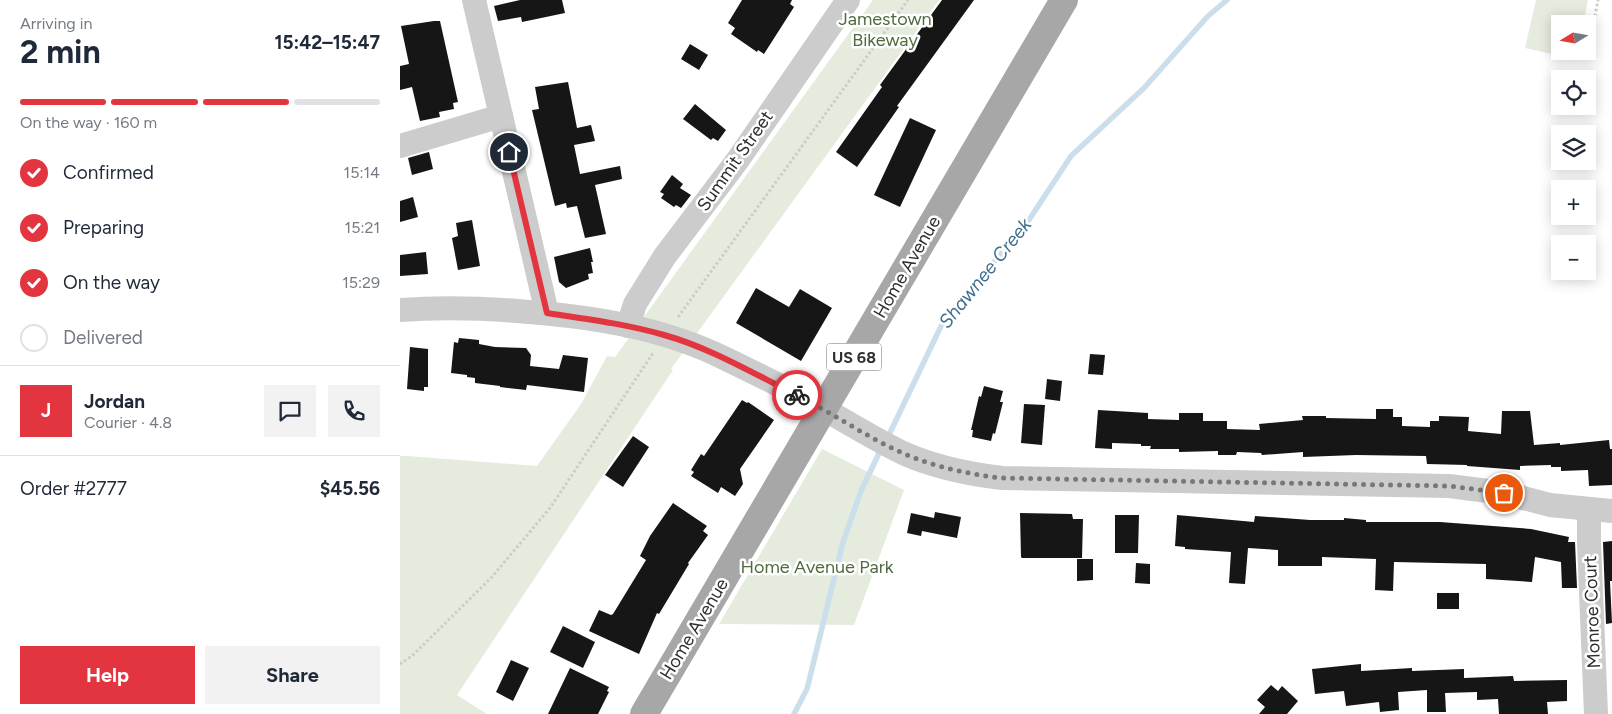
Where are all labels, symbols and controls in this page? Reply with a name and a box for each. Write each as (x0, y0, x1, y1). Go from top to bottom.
park label: Jamestown Bikeway (838, 8, 932, 51)
text: Arriving in (20, 14, 92, 33)
north arrow (1551, 15, 1596, 60)
map controls (1551, 15, 1596, 280)
text: 15:42–15:47 (274, 31, 380, 54)
text: 2 min (20, 33, 101, 71)
button: locate (1551, 70, 1596, 115)
street label: Summit Street (692, 106, 778, 215)
text: On the way · 160 m (20, 113, 157, 132)
button: layers (1551, 125, 1596, 170)
pin (488, 131, 530, 173)
icon: home (495, 138, 523, 166)
icon: check (20, 159, 48, 187)
text: Confirmed (63, 161, 154, 184)
text: 15:14 (344, 163, 380, 182)
button: + (1551, 180, 1596, 225)
street label: Home Avenue (869, 212, 945, 322)
water label: Shawnee Creek (934, 213, 1037, 333)
icon: check (20, 214, 48, 242)
text: Preparing (63, 216, 144, 239)
text: 15:21 (345, 218, 380, 237)
button: − (1551, 235, 1596, 280)
icon: check (20, 269, 48, 297)
text: On the way (63, 271, 160, 294)
text: 15:29 (342, 273, 380, 292)
text: Delivered (63, 326, 143, 349)
road number: US 68 (826, 344, 882, 371)
courier (772, 370, 822, 420)
icon: bike (783, 381, 811, 409)
button: chat (264, 385, 316, 437)
button: phone (328, 385, 380, 437)
text: Jordan (84, 390, 145, 413)
text: J (41, 399, 51, 422)
text: Courier · 4.8 (84, 413, 172, 432)
pin (1483, 472, 1525, 514)
text: Order #2777 (20, 477, 127, 500)
text: $45.56 (320, 477, 380, 500)
icon: bag (1490, 479, 1518, 507)
street label: Monroe Court (1579, 555, 1605, 669)
park label: Home Avenue Park (740, 556, 894, 578)
street label: Home Avenue (655, 574, 733, 684)
button: Help (20, 646, 195, 704)
button: Share (205, 646, 380, 704)

